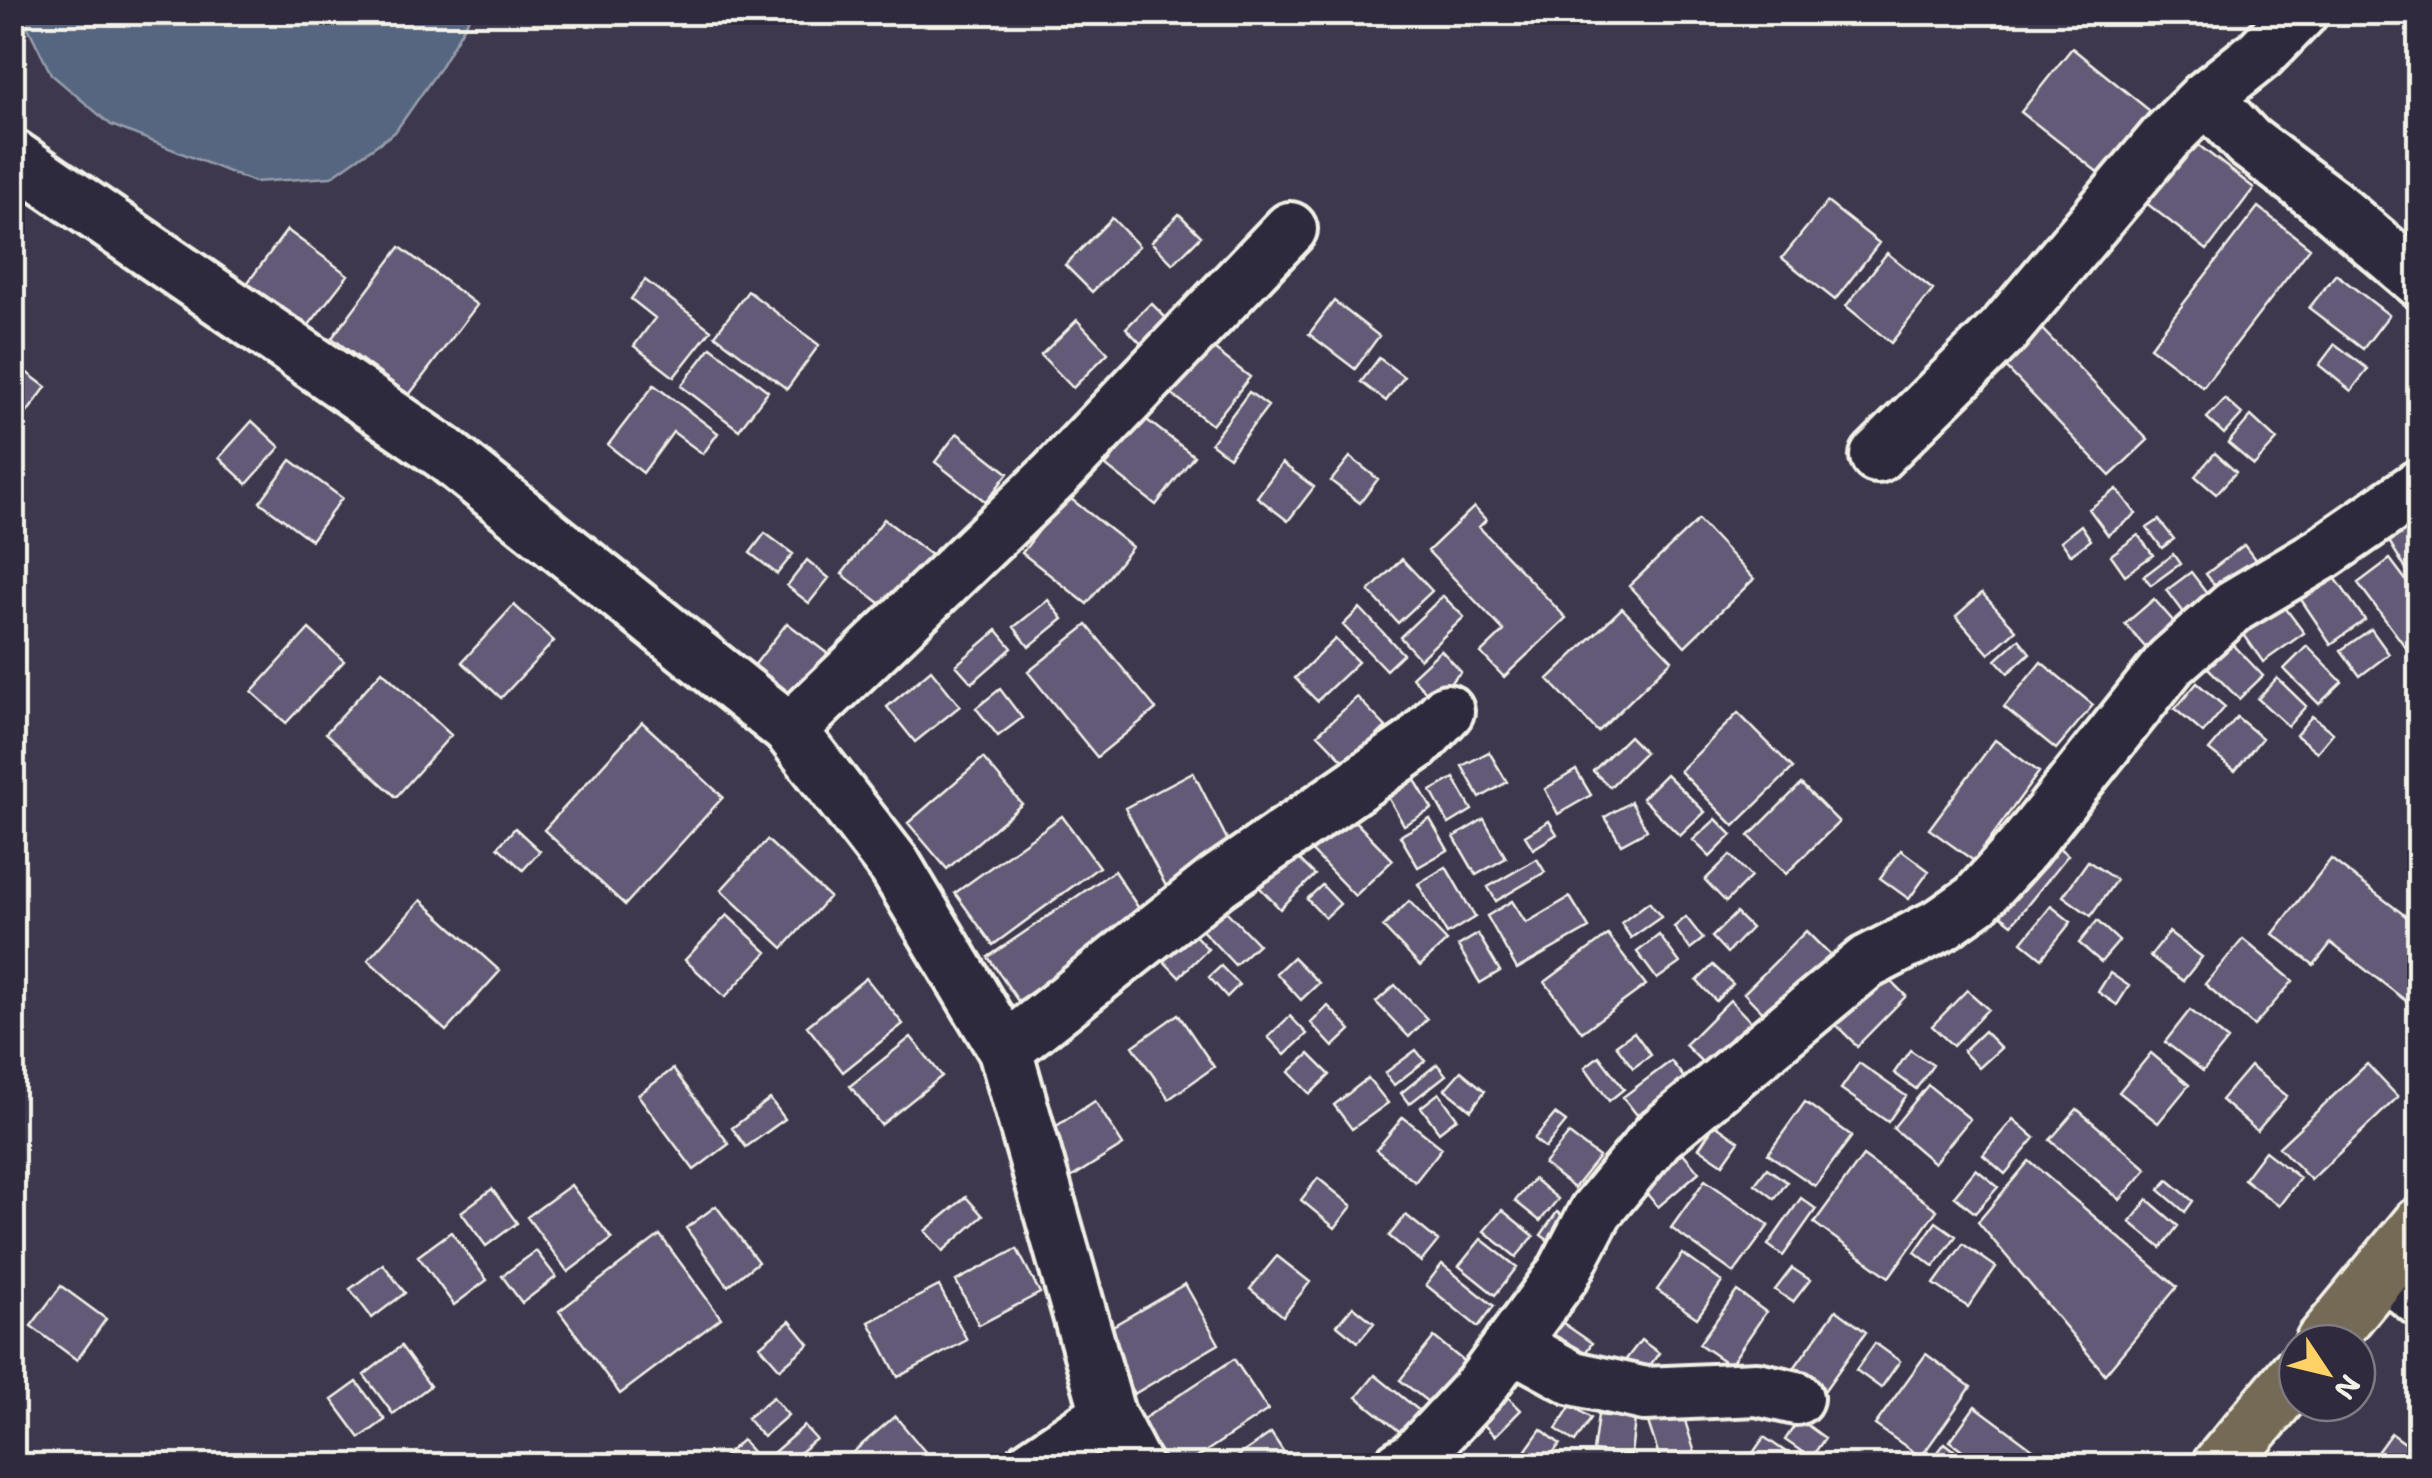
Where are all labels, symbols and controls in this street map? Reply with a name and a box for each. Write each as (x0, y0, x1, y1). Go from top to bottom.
north arrow (2277, 1323, 2377, 1423)
text: N (2326, 1367, 2369, 1407)

